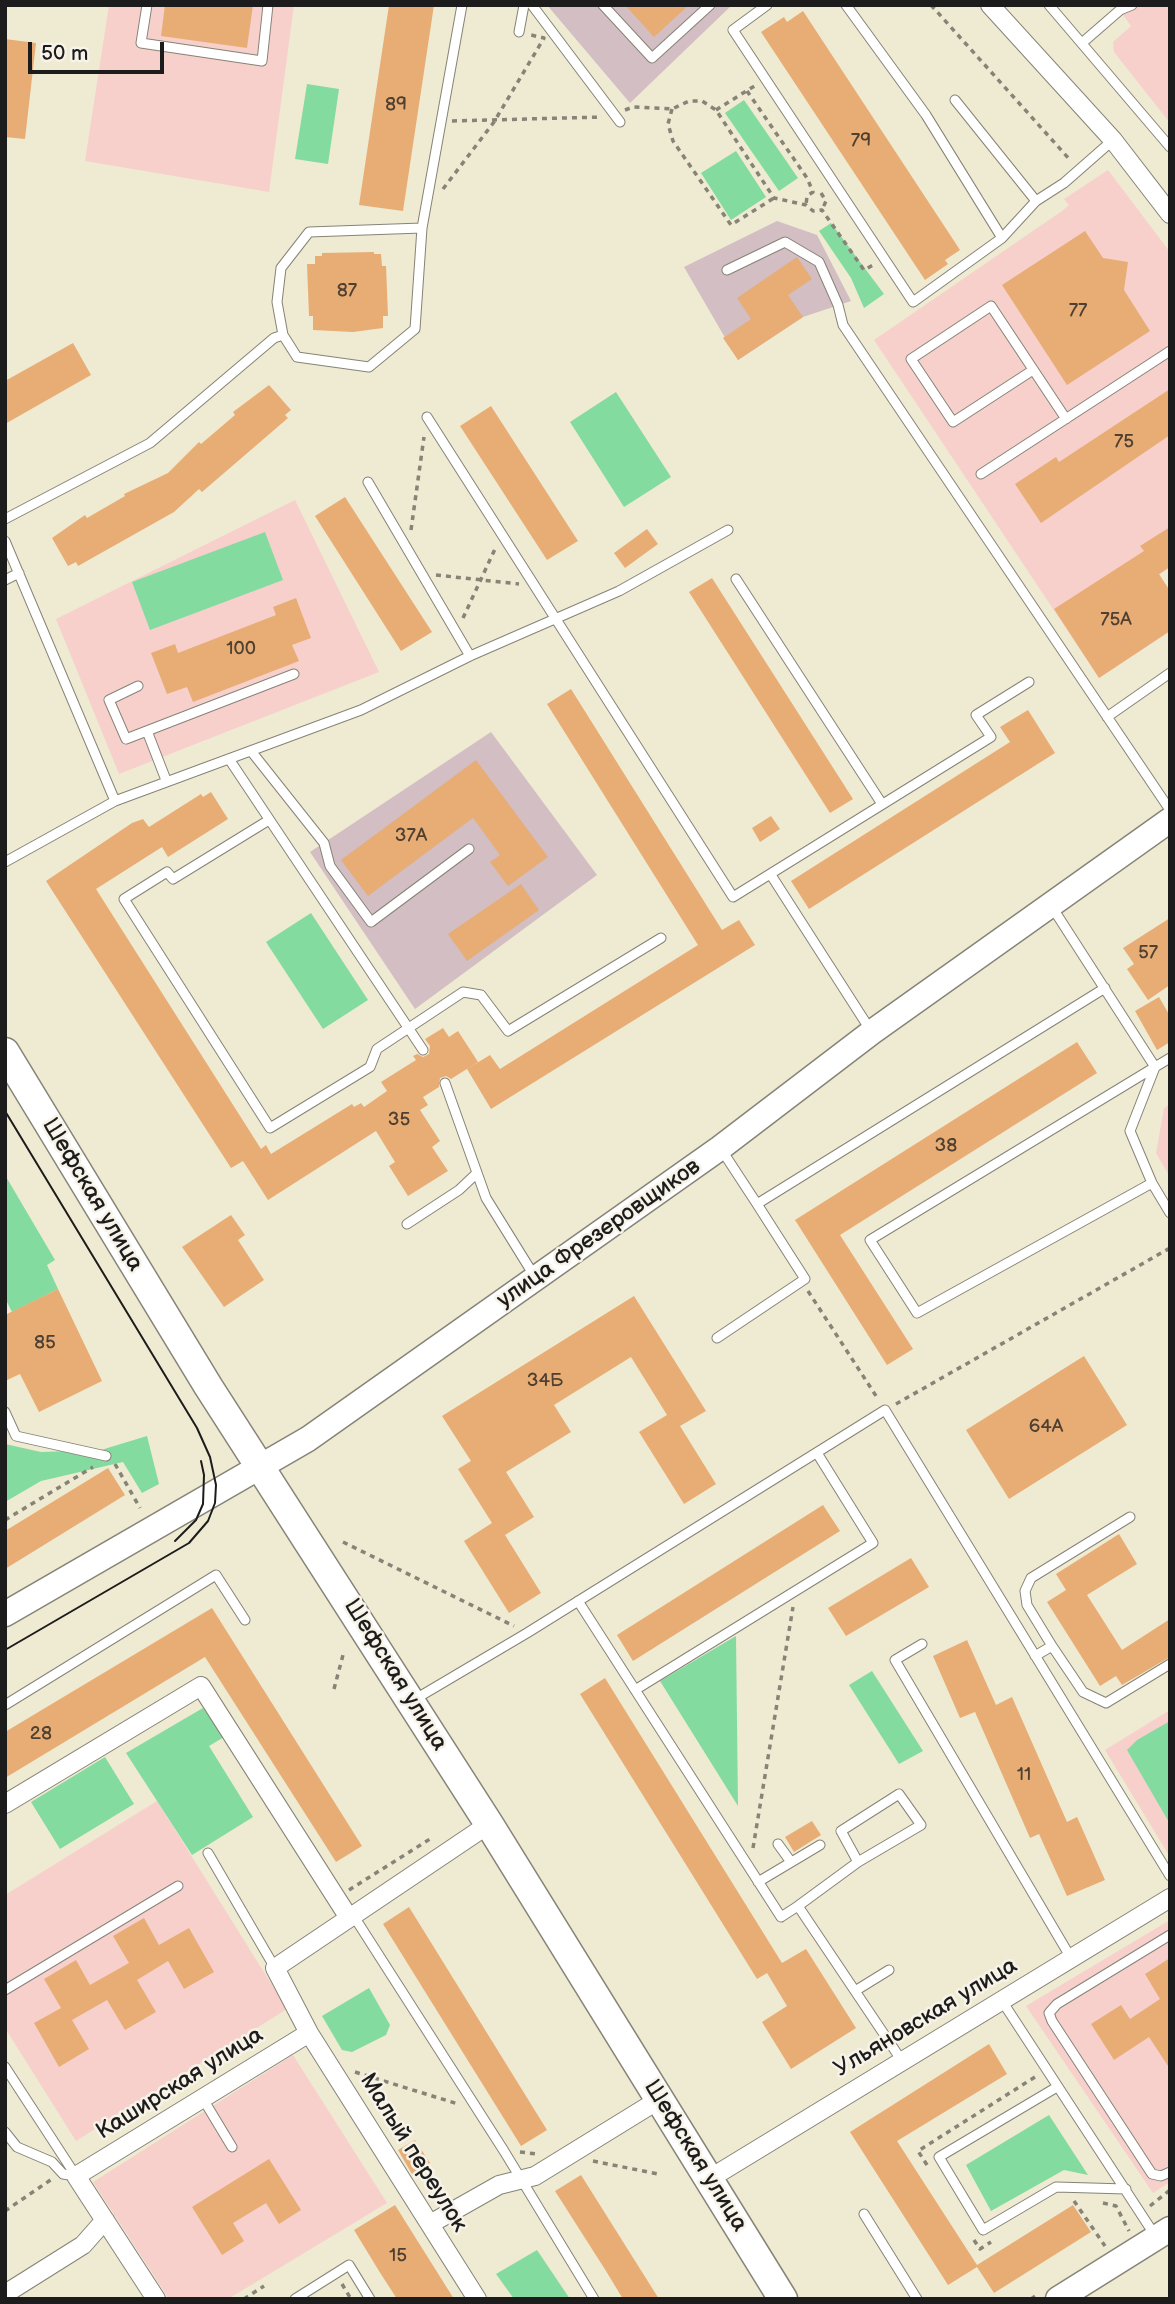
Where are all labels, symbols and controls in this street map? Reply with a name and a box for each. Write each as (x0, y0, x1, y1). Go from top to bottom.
scale bar (32, 28, 168, 72)
text: 50 m (41, 41, 88, 66)
house number: 89 (385, 94, 407, 116)
house number: 79 (851, 130, 871, 152)
house number: 87 (337, 280, 357, 302)
house number: 77 (1069, 300, 1087, 322)
house number: 75 (1114, 431, 1134, 453)
house number: 75А (1100, 609, 1132, 631)
house number: 100 (226, 638, 256, 660)
house number: 37А (395, 825, 427, 847)
house number: 57 (1138, 942, 1158, 964)
house number: 35 (388, 1109, 410, 1131)
street label: Шефская улица (35, 1113, 149, 1277)
house number: 38 (935, 1135, 957, 1157)
street label: улица Фрезеровщиков (492, 1153, 706, 1315)
house number: 85 (34, 1332, 56, 1354)
house number: 34Б (527, 1370, 563, 1392)
house number: 64А (1029, 1416, 1063, 1438)
street label: Шефская улица (337, 1594, 453, 1756)
house number: 28 (30, 1723, 52, 1745)
house number: 11 (1017, 1764, 1031, 1786)
street label: Ульяновская улица (829, 1952, 1023, 2084)
street label: Каширская улица (92, 2022, 268, 2146)
street label: Малый переулок (353, 2069, 473, 2237)
street label: Шефская улица (637, 2075, 753, 2237)
house number: 15 (389, 2245, 407, 2267)

